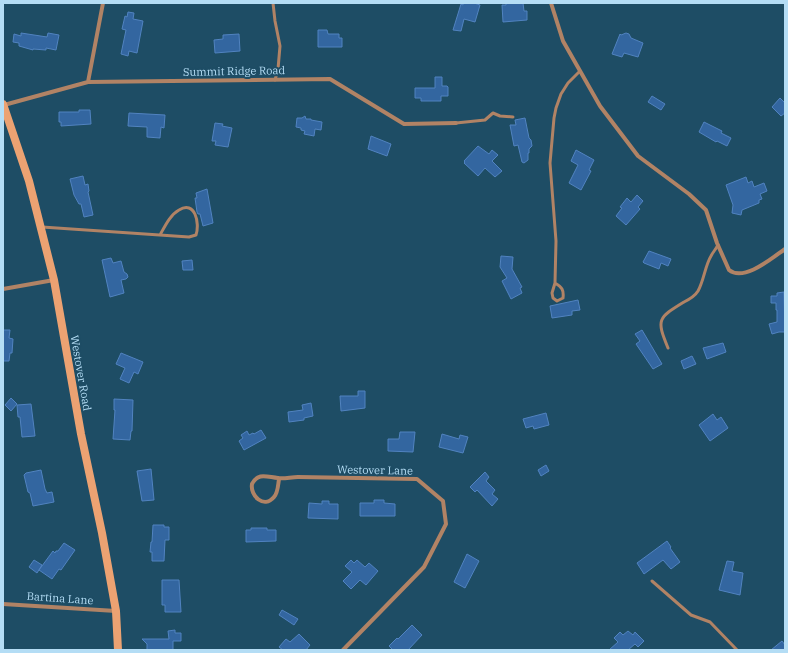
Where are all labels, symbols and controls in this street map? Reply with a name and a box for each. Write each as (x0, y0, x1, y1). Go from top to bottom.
street label: Summit Ridge Road (183, 63, 286, 79)
street label: Westover Road (67, 334, 95, 412)
street label: Westover Lane (337, 462, 413, 478)
street label: Bartina Lane (26, 589, 94, 607)

